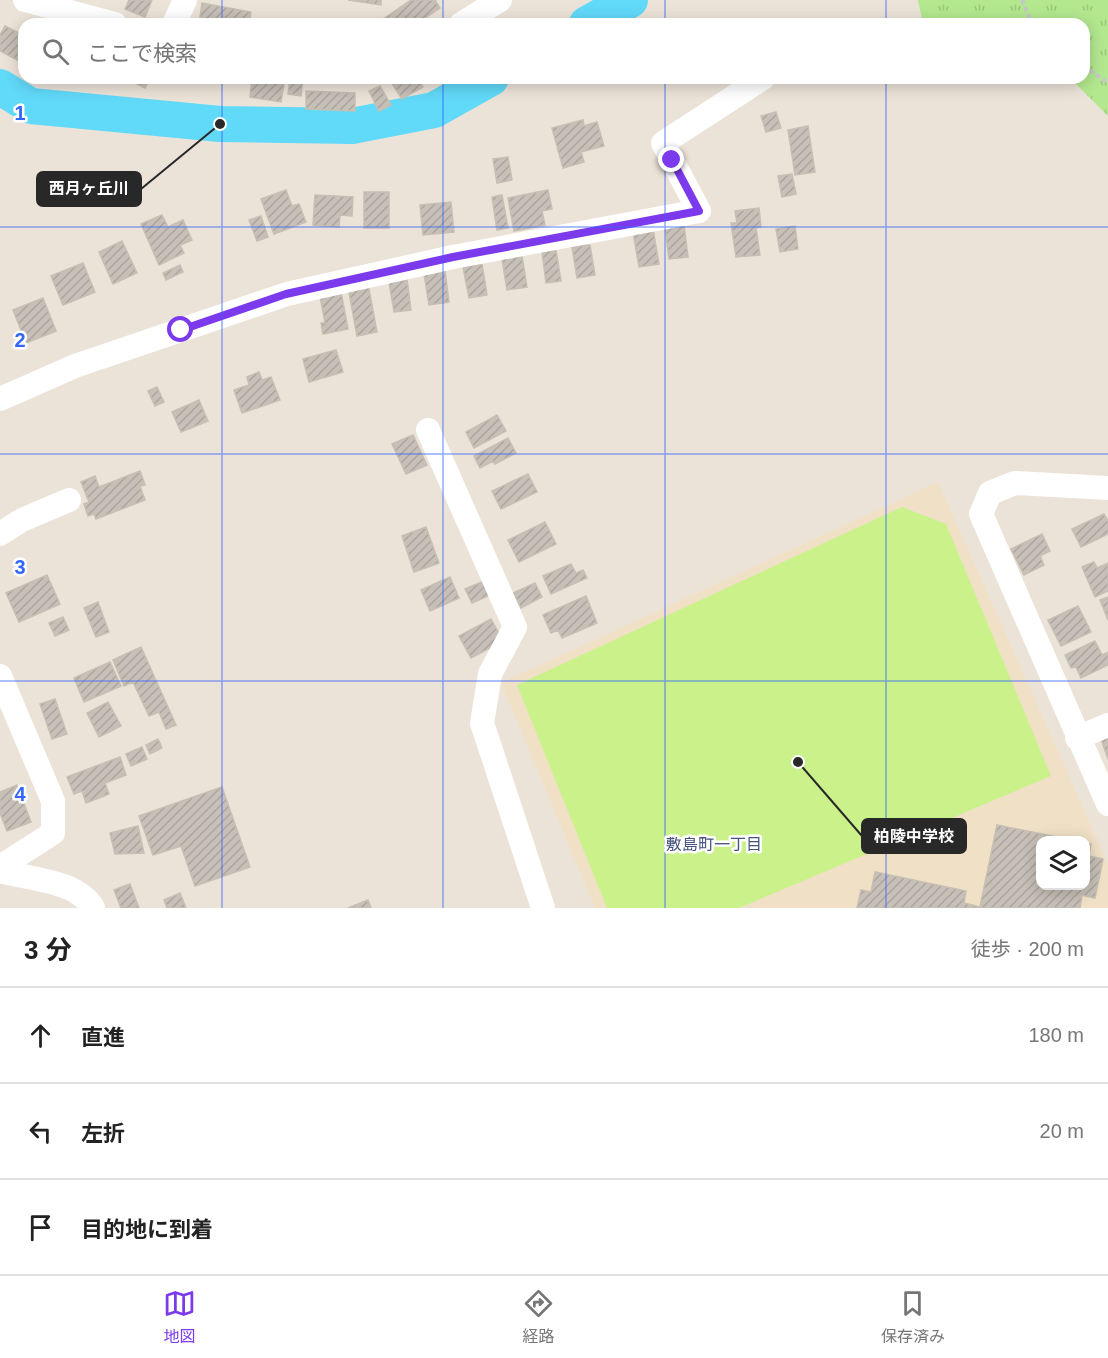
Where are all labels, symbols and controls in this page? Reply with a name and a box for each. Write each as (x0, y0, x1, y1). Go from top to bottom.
search box (18, 18, 1090, 84)
icon: search (39, 35, 72, 68)
text: ここで検索 (87, 41, 197, 66)
text: 1 (14, 102, 26, 124)
route end (658, 146, 684, 172)
callout: 西月ヶ丘川 (37, 172, 141, 206)
text: 西月ヶ丘川 (49, 180, 129, 197)
route start (167, 316, 193, 342)
text: 2 (14, 329, 26, 351)
text: 3 (14, 556, 26, 578)
text: 4 (14, 783, 26, 805)
callout: 柏陵中学校 (862, 819, 966, 853)
text: 柏陵中学校 (874, 828, 954, 845)
district label: 敷島町一丁目 (666, 836, 762, 853)
map controls (1036, 836, 1090, 890)
button: layers (1036, 836, 1090, 890)
text: 3 分 (24, 935, 72, 965)
text: 徒歩 · 200 m (971, 938, 1084, 960)
icon: ahead (24, 1019, 57, 1052)
text: 180 m (1028, 1024, 1084, 1046)
text: 直進 (81, 1025, 125, 1050)
icon: left (24, 1115, 57, 1148)
text: 20 m (1040, 1120, 1084, 1142)
text: 左折 (81, 1121, 125, 1146)
icon: arrive (24, 1211, 57, 1244)
text: 目的地に到着 (81, 1217, 213, 1242)
tab: 地図 (163, 1287, 196, 1347)
tab: 経路 (522, 1287, 555, 1347)
tab: 保存済み (881, 1287, 945, 1347)

